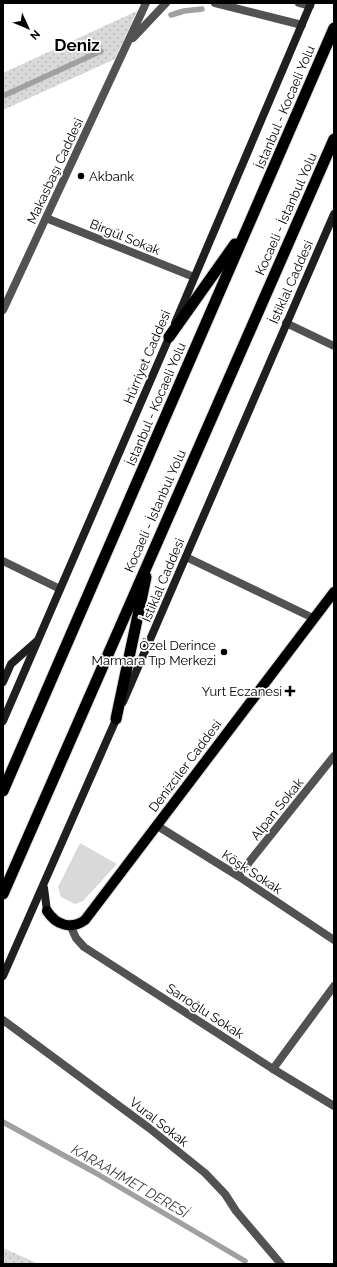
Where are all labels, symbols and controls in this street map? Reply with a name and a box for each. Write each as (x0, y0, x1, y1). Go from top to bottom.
north arrow (8, 8, 48, 48)
text: N (27, 27, 42, 42)
district label: Deniz (54, 35, 100, 55)
street label: İstanbul - Kocaeli Yolu (251, 43, 318, 171)
street label: Makasbaşı Caddesi (24, 116, 86, 226)
street label: Kocaeli - İstanbul Yolu (251, 150, 320, 278)
place label: Akbank (89, 169, 134, 184)
marker: Akbank (76, 171, 86, 181)
street label: Birgül Sokak (88, 216, 162, 258)
street label: İstiklal Caddesi (265, 238, 316, 326)
street label: Hürriyet Caddesi (121, 308, 173, 406)
street label: İstanbul - Kocaeli Yolu (122, 340, 189, 468)
street label: Kocaeli - İstanbul Yolu (120, 447, 189, 575)
street label: İstiklal Caddesi (138, 535, 187, 624)
place label: Özel Derince Marmara Tıp Merkezi (92, 637, 216, 668)
marker: Özel Derince Marmara Tıp Merkezi (219, 647, 229, 657)
place label: Yurt Eczanesi (202, 684, 282, 699)
marker: Yurt Eczanesi (285, 686, 295, 696)
street label: Denizciler Caddesi (146, 717, 224, 815)
street label: Alpan Sokak (248, 775, 306, 843)
street label: Köşk Sokak (219, 847, 285, 897)
street label: Sarıoğlu Sokak (164, 980, 247, 1042)
street label: Vural Sokak (127, 1094, 192, 1150)
water label: KARAAHMET DERESİ (69, 1139, 193, 1221)

